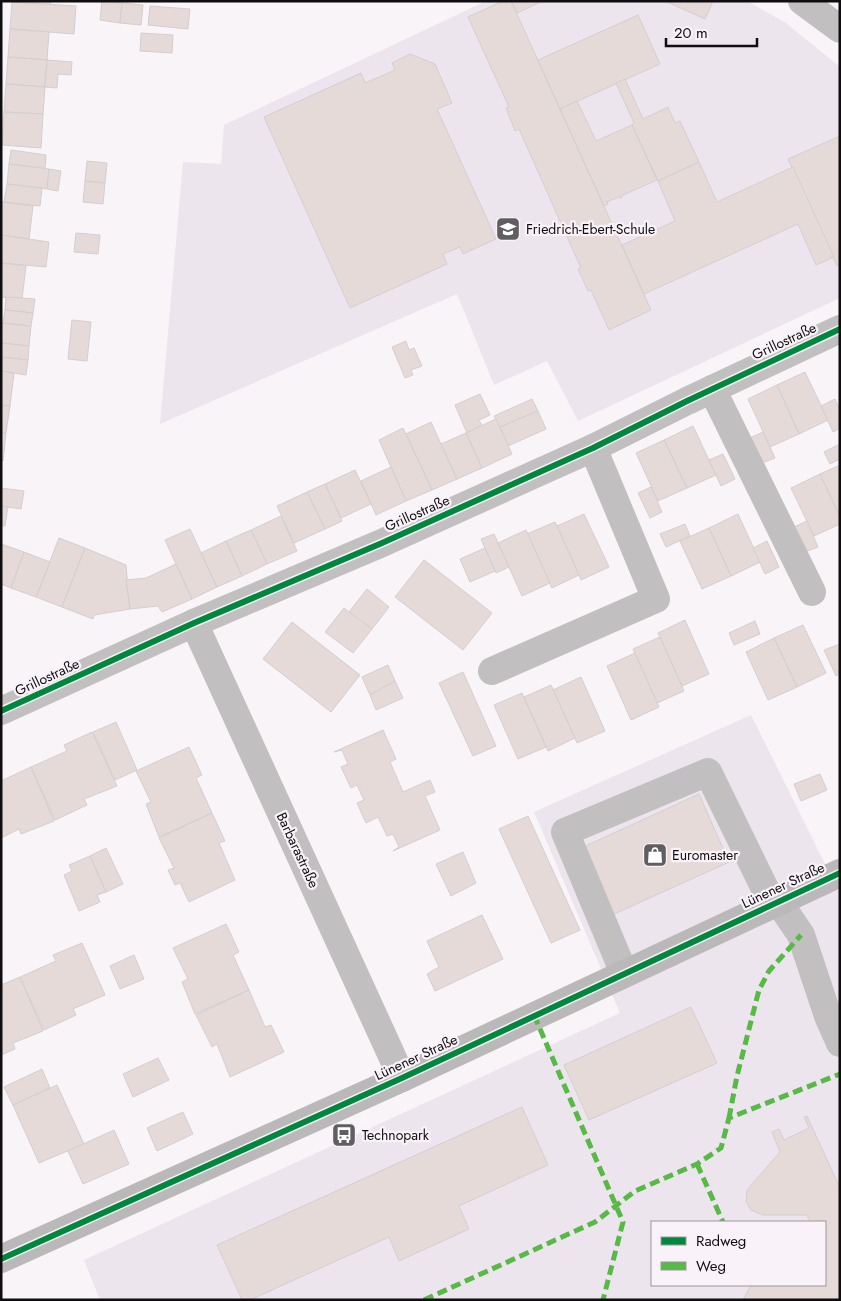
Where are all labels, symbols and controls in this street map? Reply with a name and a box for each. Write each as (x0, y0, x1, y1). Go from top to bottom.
scale bar (666, 15, 757, 47)
text: 20 m (674, 22, 708, 44)
school or university icon: Friedrich-Ebert-Schule (495, 216, 521, 242)
place label: Friedrich-Ebert-Schule (526, 219, 655, 239)
street label: Grillostraße (748, 317, 820, 365)
street label: Grillostraße (381, 490, 453, 536)
street label: Grillostraße (11, 653, 83, 701)
street label: Barbarastraße (272, 809, 324, 891)
shop icon: Euromaster (642, 842, 668, 868)
place label: Euromaster (672, 845, 738, 865)
street label: Lünener Straße (738, 857, 828, 913)
street label: Lünener Straße (371, 1029, 461, 1085)
bus stop icon: Technopark (331, 1122, 357, 1148)
place label: Technopark (362, 1125, 430, 1145)
legend (651, 1221, 826, 1286)
text: Radweg (696, 1230, 746, 1252)
text: Weg (696, 1255, 726, 1277)

